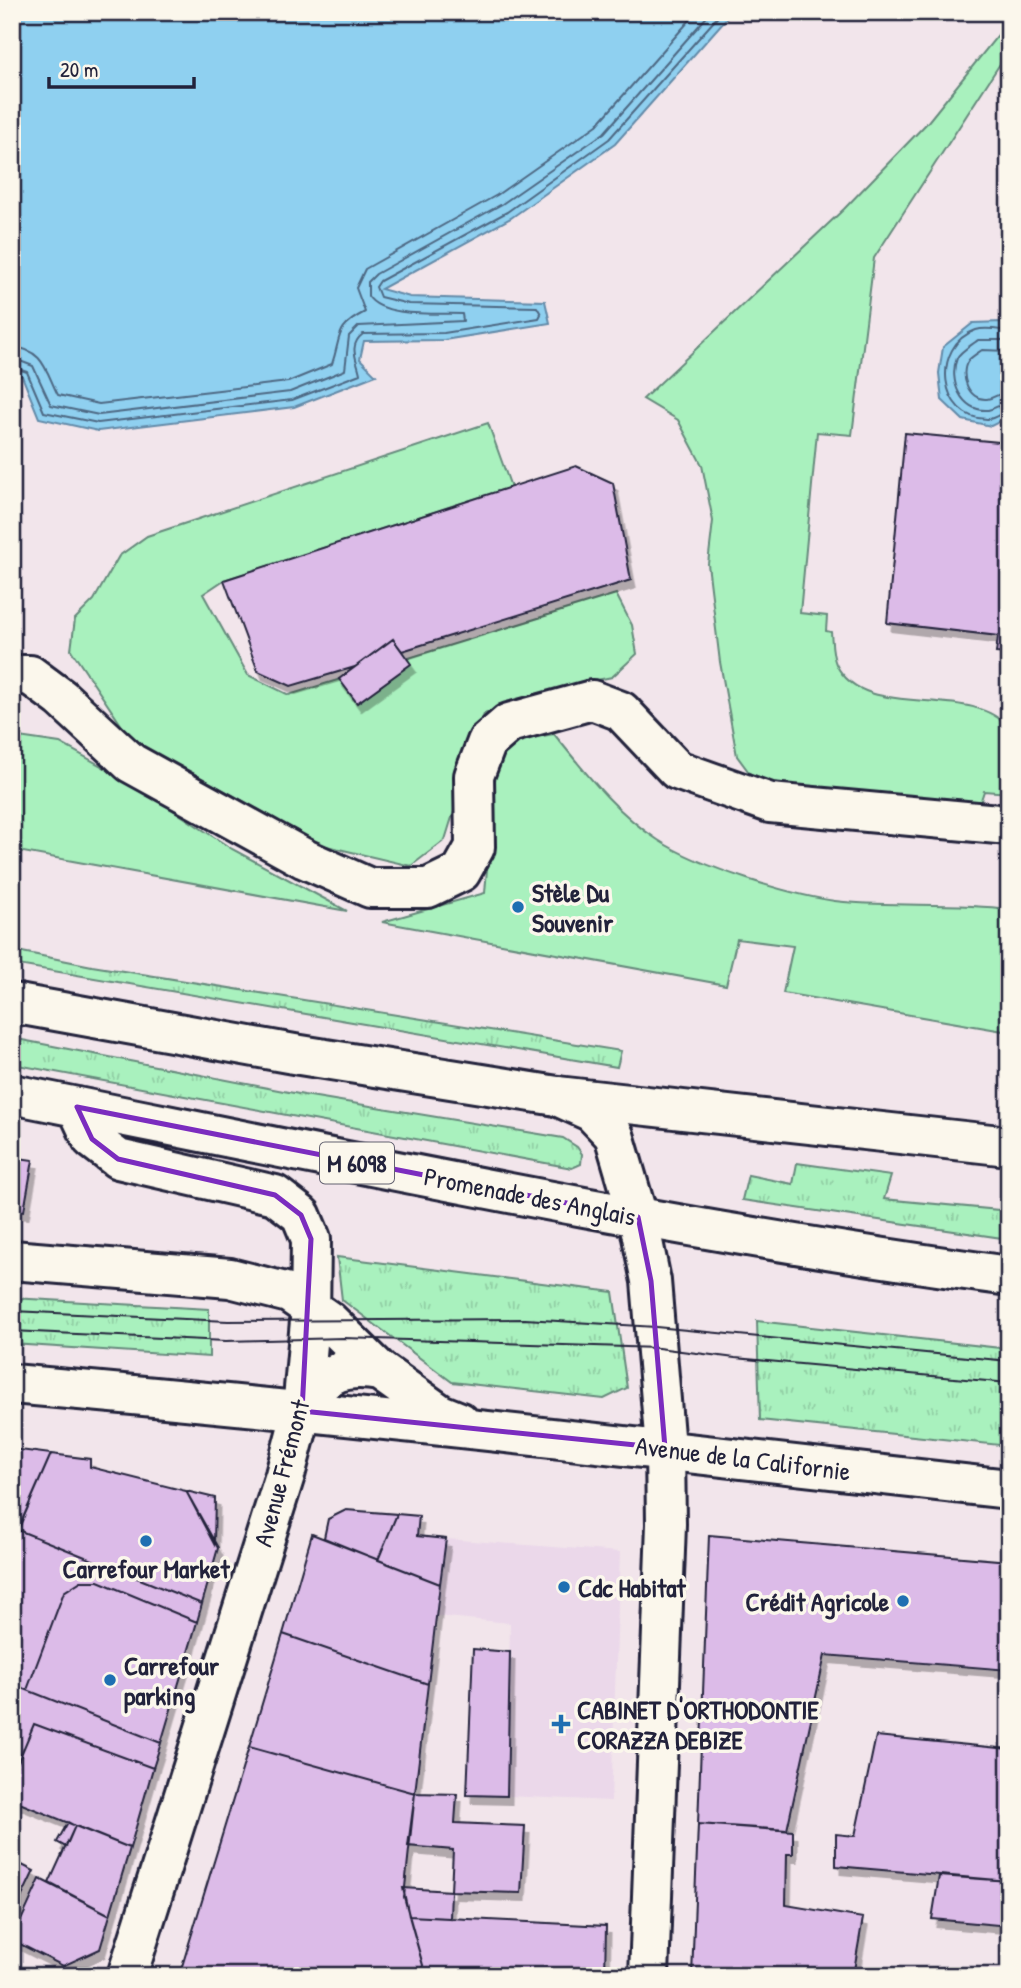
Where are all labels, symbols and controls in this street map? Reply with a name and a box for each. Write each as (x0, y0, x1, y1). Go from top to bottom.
scale bar (49, 46, 194, 90)
text: 20 m (60, 55, 98, 84)
place label: Stèle Du Souvenir (532, 875, 614, 940)
marker: Stèle Du Souvenir (510, 899, 526, 915)
road number: M 6098 (320, 1142, 394, 1184)
street label: Promenade des Anglais (421, 1158, 639, 1234)
street label: Avenue Frémont (245, 1395, 318, 1550)
street label: Avenue de la Californie (633, 1427, 853, 1489)
marker: Carrefour Market (138, 1533, 154, 1549)
place label: Carrefour Market (63, 1551, 230, 1586)
place label: Cdc Habitat (578, 1570, 686, 1605)
marker: Cdc Habitat (556, 1579, 572, 1595)
place label: Crédit Agricole (746, 1584, 890, 1620)
marker: Crédit Agricole (895, 1593, 911, 1609)
place label: Carrefour parking (124, 1648, 220, 1714)
marker: Carrefour parking (102, 1672, 118, 1688)
place label: CABINET D'ORTHODONTIE CORAZZA DEBIZE (577, 1692, 819, 1757)
marker: CABINET D'ORTHODONTIE CORAZZA DEBIZE (551, 1714, 571, 1734)

